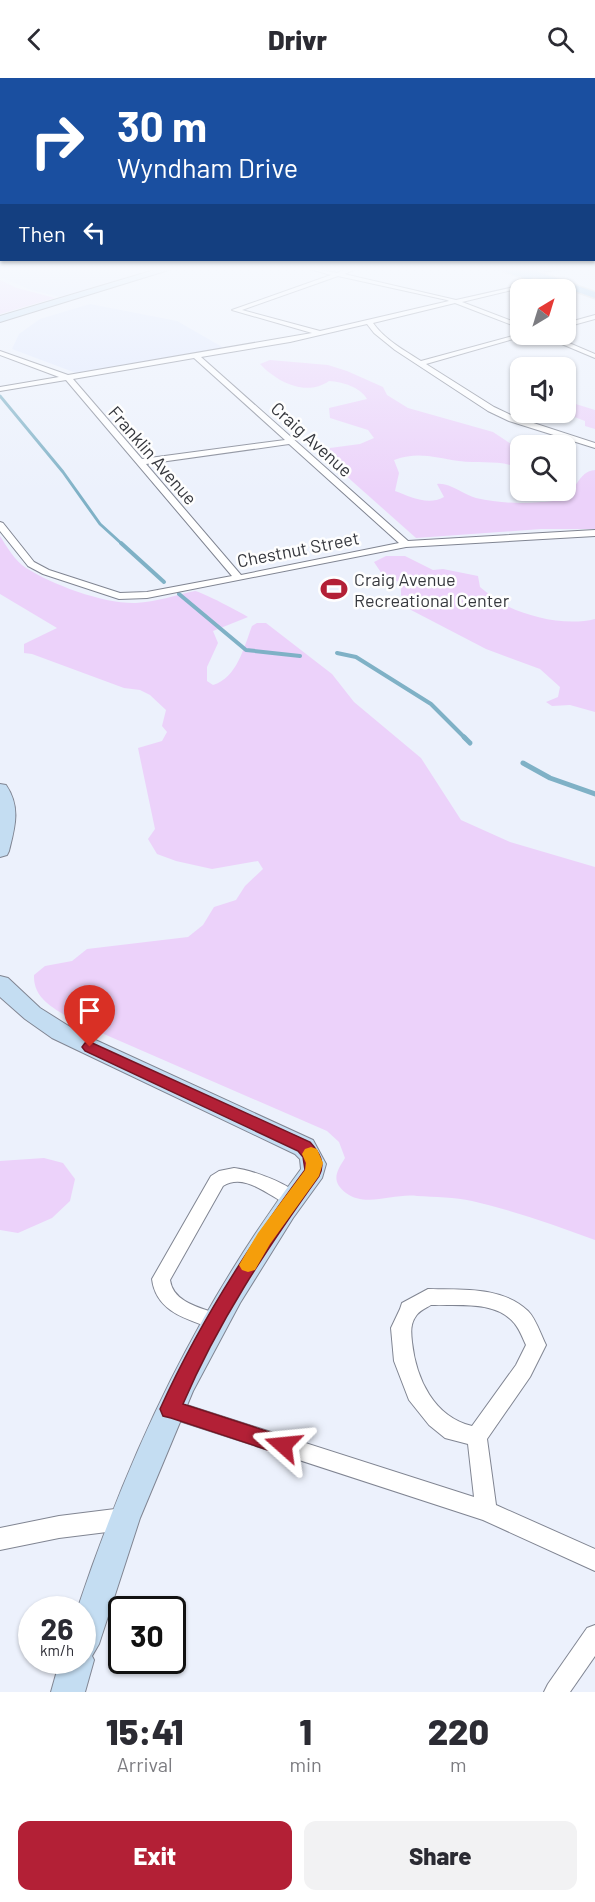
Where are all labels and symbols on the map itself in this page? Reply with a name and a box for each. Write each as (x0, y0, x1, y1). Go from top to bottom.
north arrow (510, 279, 576, 345)
street label: Craig Avenue (267, 397, 357, 481)
street label: Franklin Avenue (104, 401, 202, 509)
street label: Chestnut Street (235, 526, 361, 572)
place label: Craig Avenue Recreational Center (354, 568, 510, 611)
sports icon: Craig Avenue Recreational Center (319, 574, 349, 604)
pin (64, 985, 115, 1047)
position arrow (251, 1413, 315, 1477)
speed limit sign: 30 (108, 1596, 186, 1674)

